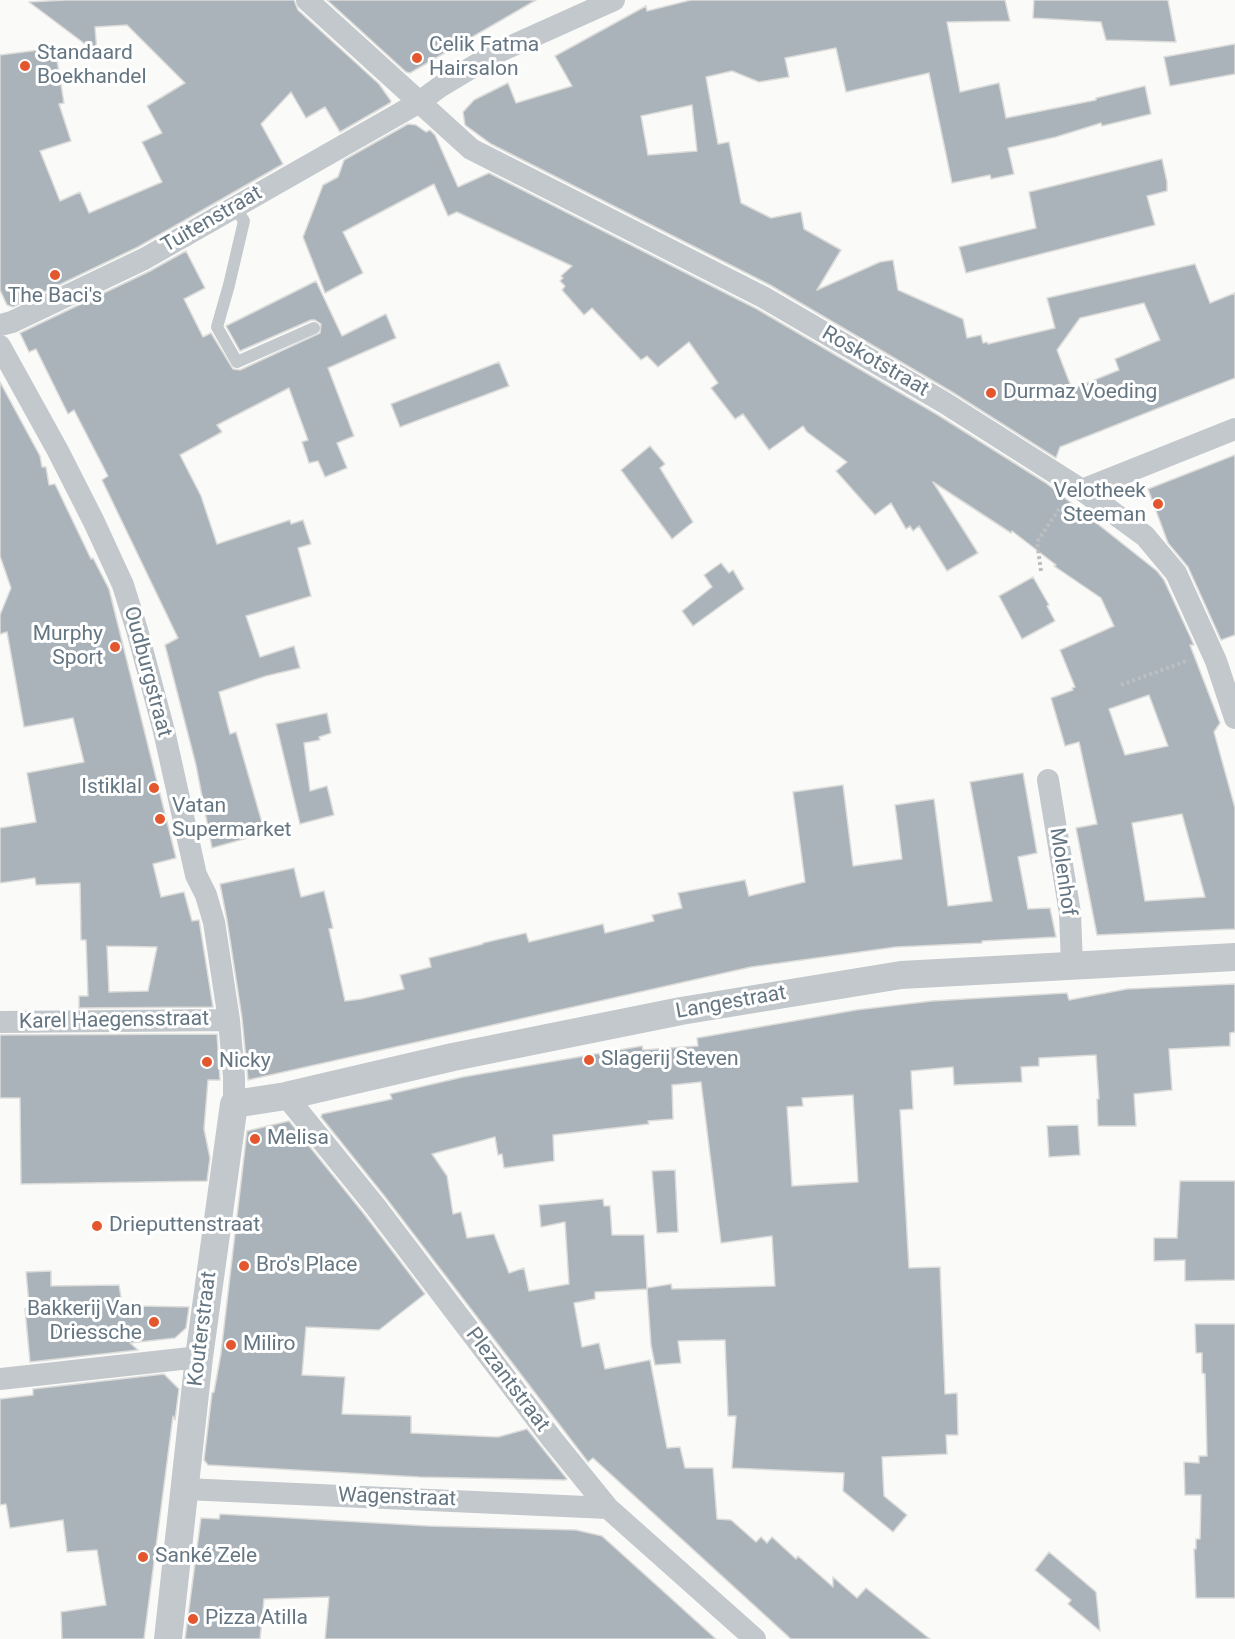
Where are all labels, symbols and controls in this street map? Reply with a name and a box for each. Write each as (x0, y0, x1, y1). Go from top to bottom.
place label: Celik Fatma Hairsalon (429, 33, 539, 83)
place label: Standaard Boekhandel (37, 41, 147, 91)
marker: Celik Fatma Hairsalon (410, 51, 424, 65)
marker: Standaard Boekhandel (18, 59, 32, 73)
street label: Tuitenstraat (157, 181, 267, 259)
marker: The Baci's (48, 268, 62, 282)
place label: The Baci's (8, 284, 102, 310)
street label: Roskotstraat (817, 321, 933, 403)
place label: Durmaz Voeding (1003, 380, 1157, 406)
marker: Durmaz Voeding (984, 386, 998, 400)
place label: Velotheek Steeman (1054, 479, 1146, 529)
marker: Velotheek Steeman (1151, 497, 1165, 511)
street label: Oudburgstraat (117, 604, 177, 740)
place label: Murphy Sport (33, 622, 103, 672)
marker: Murphy Sport (108, 640, 122, 654)
place label: Istiklal (81, 775, 142, 801)
marker: Istiklal (147, 781, 161, 795)
place label: Vatan Supermarket (172, 794, 291, 844)
marker: Vatan Supermarket (153, 812, 167, 826)
street label: Molenhof (1043, 826, 1081, 918)
street label: Langestraat (674, 981, 788, 1025)
street label: Karel Haegensstraat (19, 1007, 209, 1035)
place label: Slagerij Steven (601, 1047, 738, 1073)
place label: Nicky (219, 1049, 271, 1075)
marker: Slagerij Steven (582, 1053, 596, 1067)
marker: Nicky (200, 1055, 214, 1069)
place label: Melisa (267, 1126, 329, 1152)
marker: Melisa (248, 1132, 262, 1146)
place label: Drieputtenstraat (109, 1213, 260, 1239)
marker: Drieputtenstraat (90, 1219, 104, 1233)
place label: Bro's Place (256, 1253, 357, 1279)
marker: Bro's Place (237, 1259, 251, 1273)
street label: Kouterstraat (183, 1270, 223, 1388)
place label: Bakkerij Van Driessche (27, 1297, 142, 1347)
marker: Bakkerij Van Driessche (147, 1315, 161, 1329)
street label: Plezantstraat (460, 1323, 554, 1437)
place label: Miliro (243, 1332, 296, 1358)
marker: Miliro (224, 1338, 238, 1352)
street label: Wagenstraat (337, 1483, 457, 1513)
place label: Sanké Zele (155, 1544, 257, 1570)
marker: Sanké Zele (136, 1550, 150, 1564)
place label: Pizza Atilla (205, 1606, 308, 1632)
marker: Pizza Atilla (186, 1612, 200, 1626)

